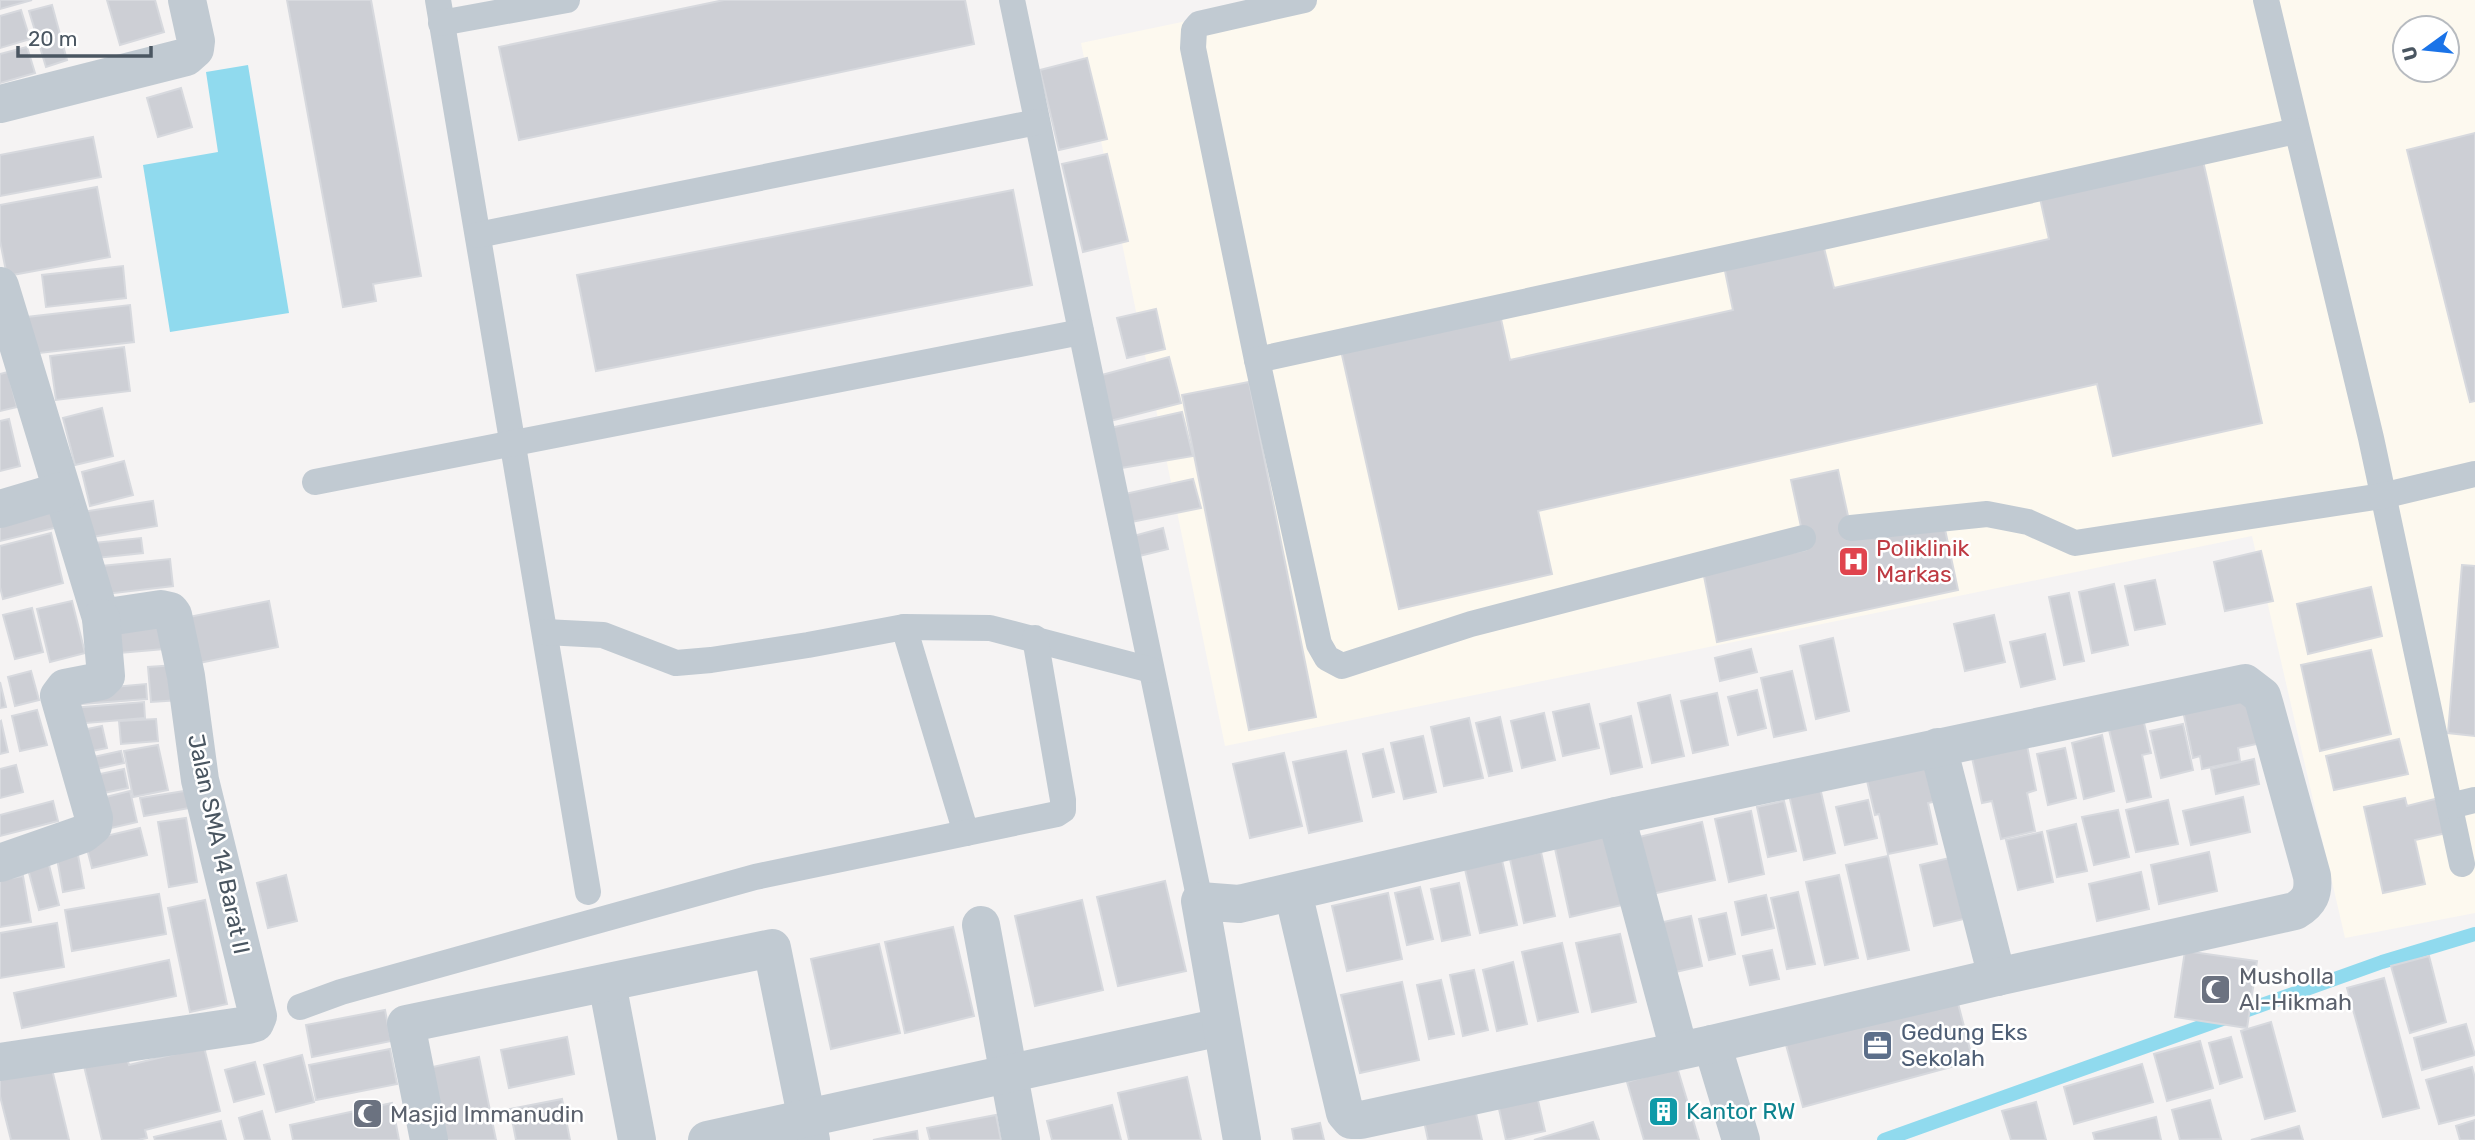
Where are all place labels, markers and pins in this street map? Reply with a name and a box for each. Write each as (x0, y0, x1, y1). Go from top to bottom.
place label: Poliklinik Markas (1876, 534, 1969, 588)
hospital icon: Poliklinik Markas (1836, 544, 1870, 578)
place label: Musholla Al-Hikmah (2239, 962, 2352, 1016)
mosque icon: Musholla Al-Hikmah (2199, 972, 2233, 1006)
place label: Gedung Eks Sekolah (1901, 1018, 2028, 1072)
office icon: Gedung Eks Sekolah (1861, 1028, 1895, 1062)
building icon: Kantor RW (1646, 1094, 1680, 1128)
mosque icon: Masjid Immanudin (350, 1097, 384, 1131)
place label: Kantor RW (1686, 1097, 1795, 1125)
place label: Masjid Immanudin (390, 1100, 584, 1128)

